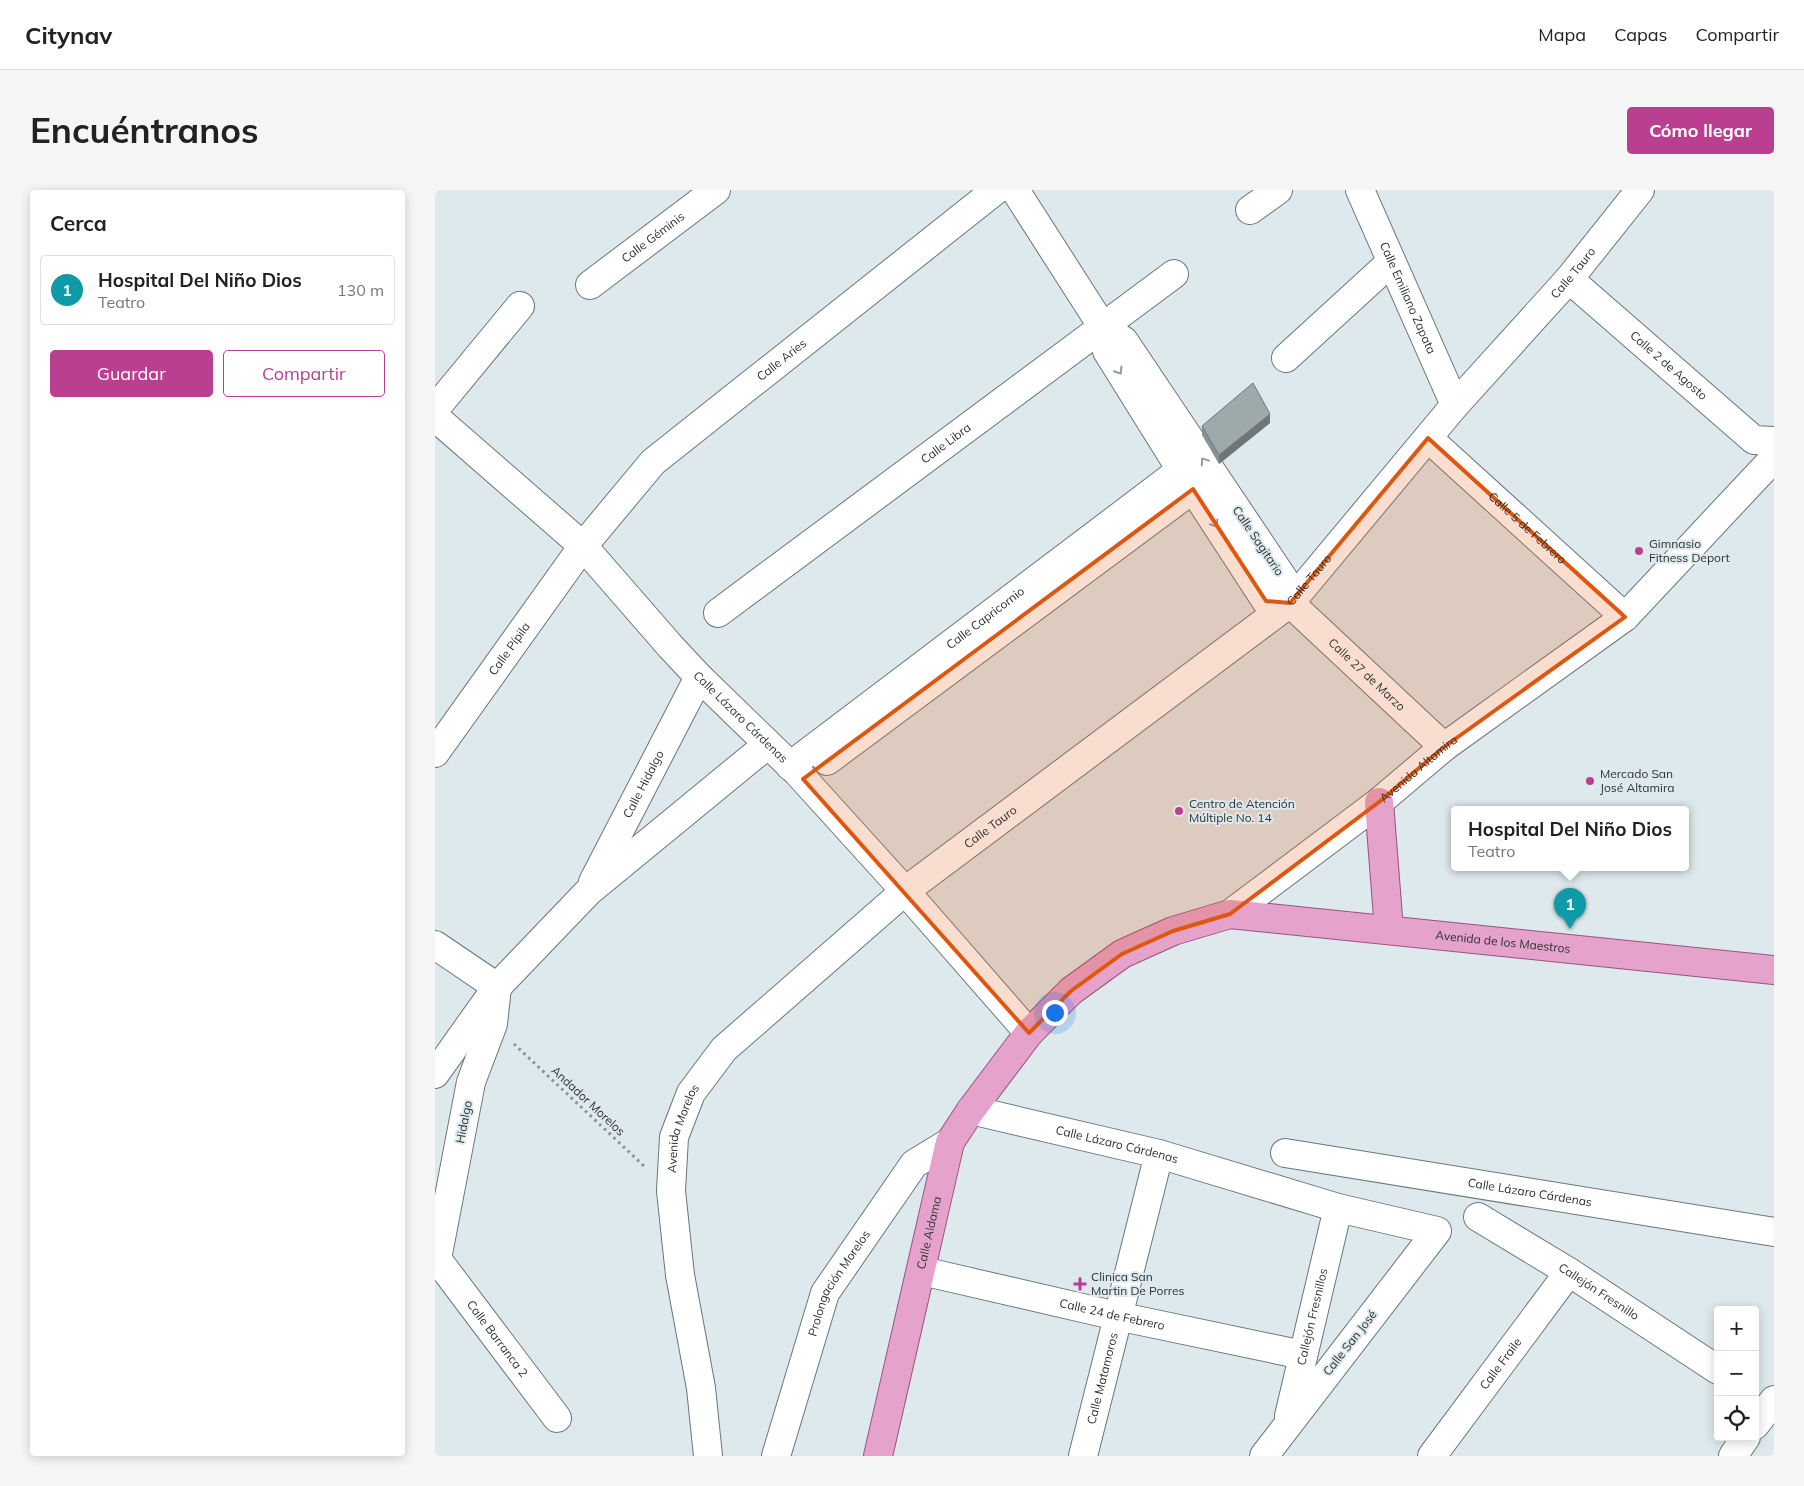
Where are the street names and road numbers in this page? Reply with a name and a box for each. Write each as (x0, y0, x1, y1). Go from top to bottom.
street label: Calle Géminis (618, 208, 687, 266)
street label: Calle Emiliano Zapata (1377, 239, 1439, 356)
street label: Calle Tauro (1547, 244, 1598, 301)
street label: Calle 2 de Agosto (1627, 328, 1711, 403)
street label: Calle Aries (754, 335, 809, 384)
street label: Calle Libra (918, 420, 974, 467)
street label: Calle 5 de Febrero (1485, 489, 1570, 567)
street label: Calle Sagitario (1230, 503, 1287, 579)
street label: Calle Tauro (1283, 551, 1335, 608)
street label: Calle Capricornio (943, 583, 1027, 652)
street label: Calle Pípila (485, 619, 533, 678)
street label: Calle 27 de Marzo (1325, 635, 1409, 714)
street label: Calle Lázaro Cárdenas (690, 668, 791, 766)
street label: Avenida Altamira (1376, 732, 1460, 805)
street label: Calle Hidalgo (619, 748, 667, 820)
street label: Calle Tauro (961, 802, 1020, 851)
street label: Avenida de los Maestros (1435, 927, 1571, 956)
street label: Andador Morelos (548, 1063, 628, 1139)
street label: Avenida Morelos (664, 1081, 702, 1173)
street label: Hidalgo (452, 1099, 475, 1145)
street label: Calle Lázaro Cárdenas (1054, 1122, 1180, 1166)
street label: Calle Lázaro Cárdenas (1467, 1175, 1593, 1209)
street label: Calle Aldama (913, 1195, 944, 1271)
street label: Prolongación Morelos (804, 1227, 873, 1338)
street label: Callejón Fresnillo (1556, 1259, 1642, 1323)
street label: Callejón Fresnillos (1293, 1267, 1331, 1367)
street label: Calle 24 de Febrero (1058, 1295, 1166, 1333)
street label: Calle Barranca 2 (464, 1297, 531, 1380)
street label: Calle San José (1319, 1307, 1380, 1378)
street label: Calle Matamoros (1083, 1331, 1121, 1426)
street label: Calle Fraile (1476, 1335, 1525, 1392)

